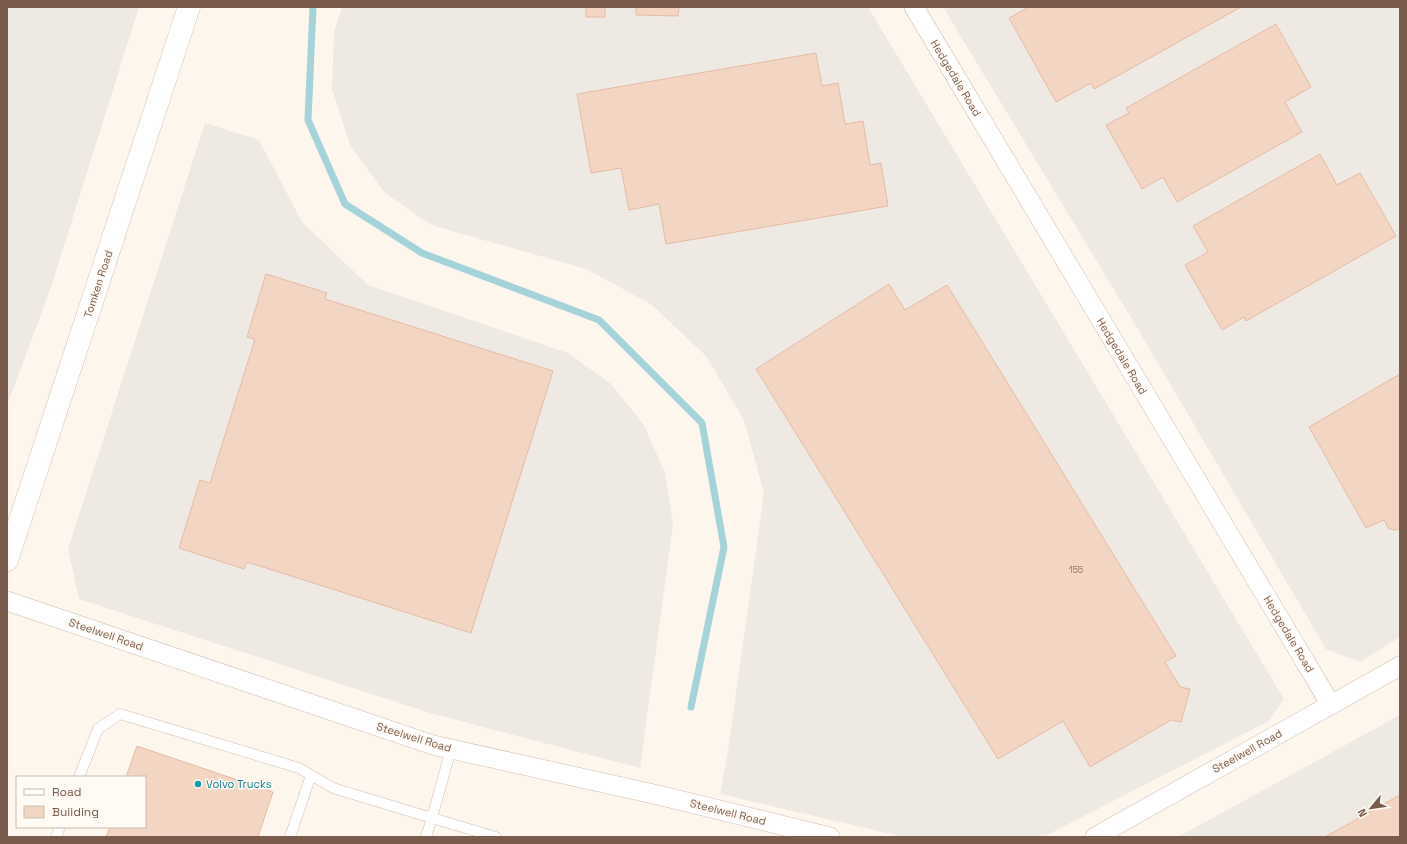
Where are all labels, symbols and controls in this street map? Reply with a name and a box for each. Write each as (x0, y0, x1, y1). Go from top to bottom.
street label: Hedgedale Road (928, 37, 984, 119)
street label: Tomken Road (80, 248, 116, 320)
street label: Hedgedale Road (1094, 315, 1150, 397)
house number: 155 (1069, 564, 1083, 576)
street label: Hedgedale Road (1261, 593, 1317, 675)
street label: Steelwell Road (67, 615, 145, 653)
street label: Steelwell Road (375, 719, 453, 755)
street label: Steelwell Road (1210, 726, 1284, 776)
legend (16, 776, 146, 828)
place label: Volvo Trucks (206, 777, 272, 791)
marker: Volvo Trucks (193, 779, 203, 789)
text: Road (52, 784, 81, 800)
north arrow (1351, 788, 1391, 828)
street label: Steelwell Road (689, 796, 767, 828)
text: Building (52, 804, 99, 820)
text: N (1354, 806, 1370, 819)

